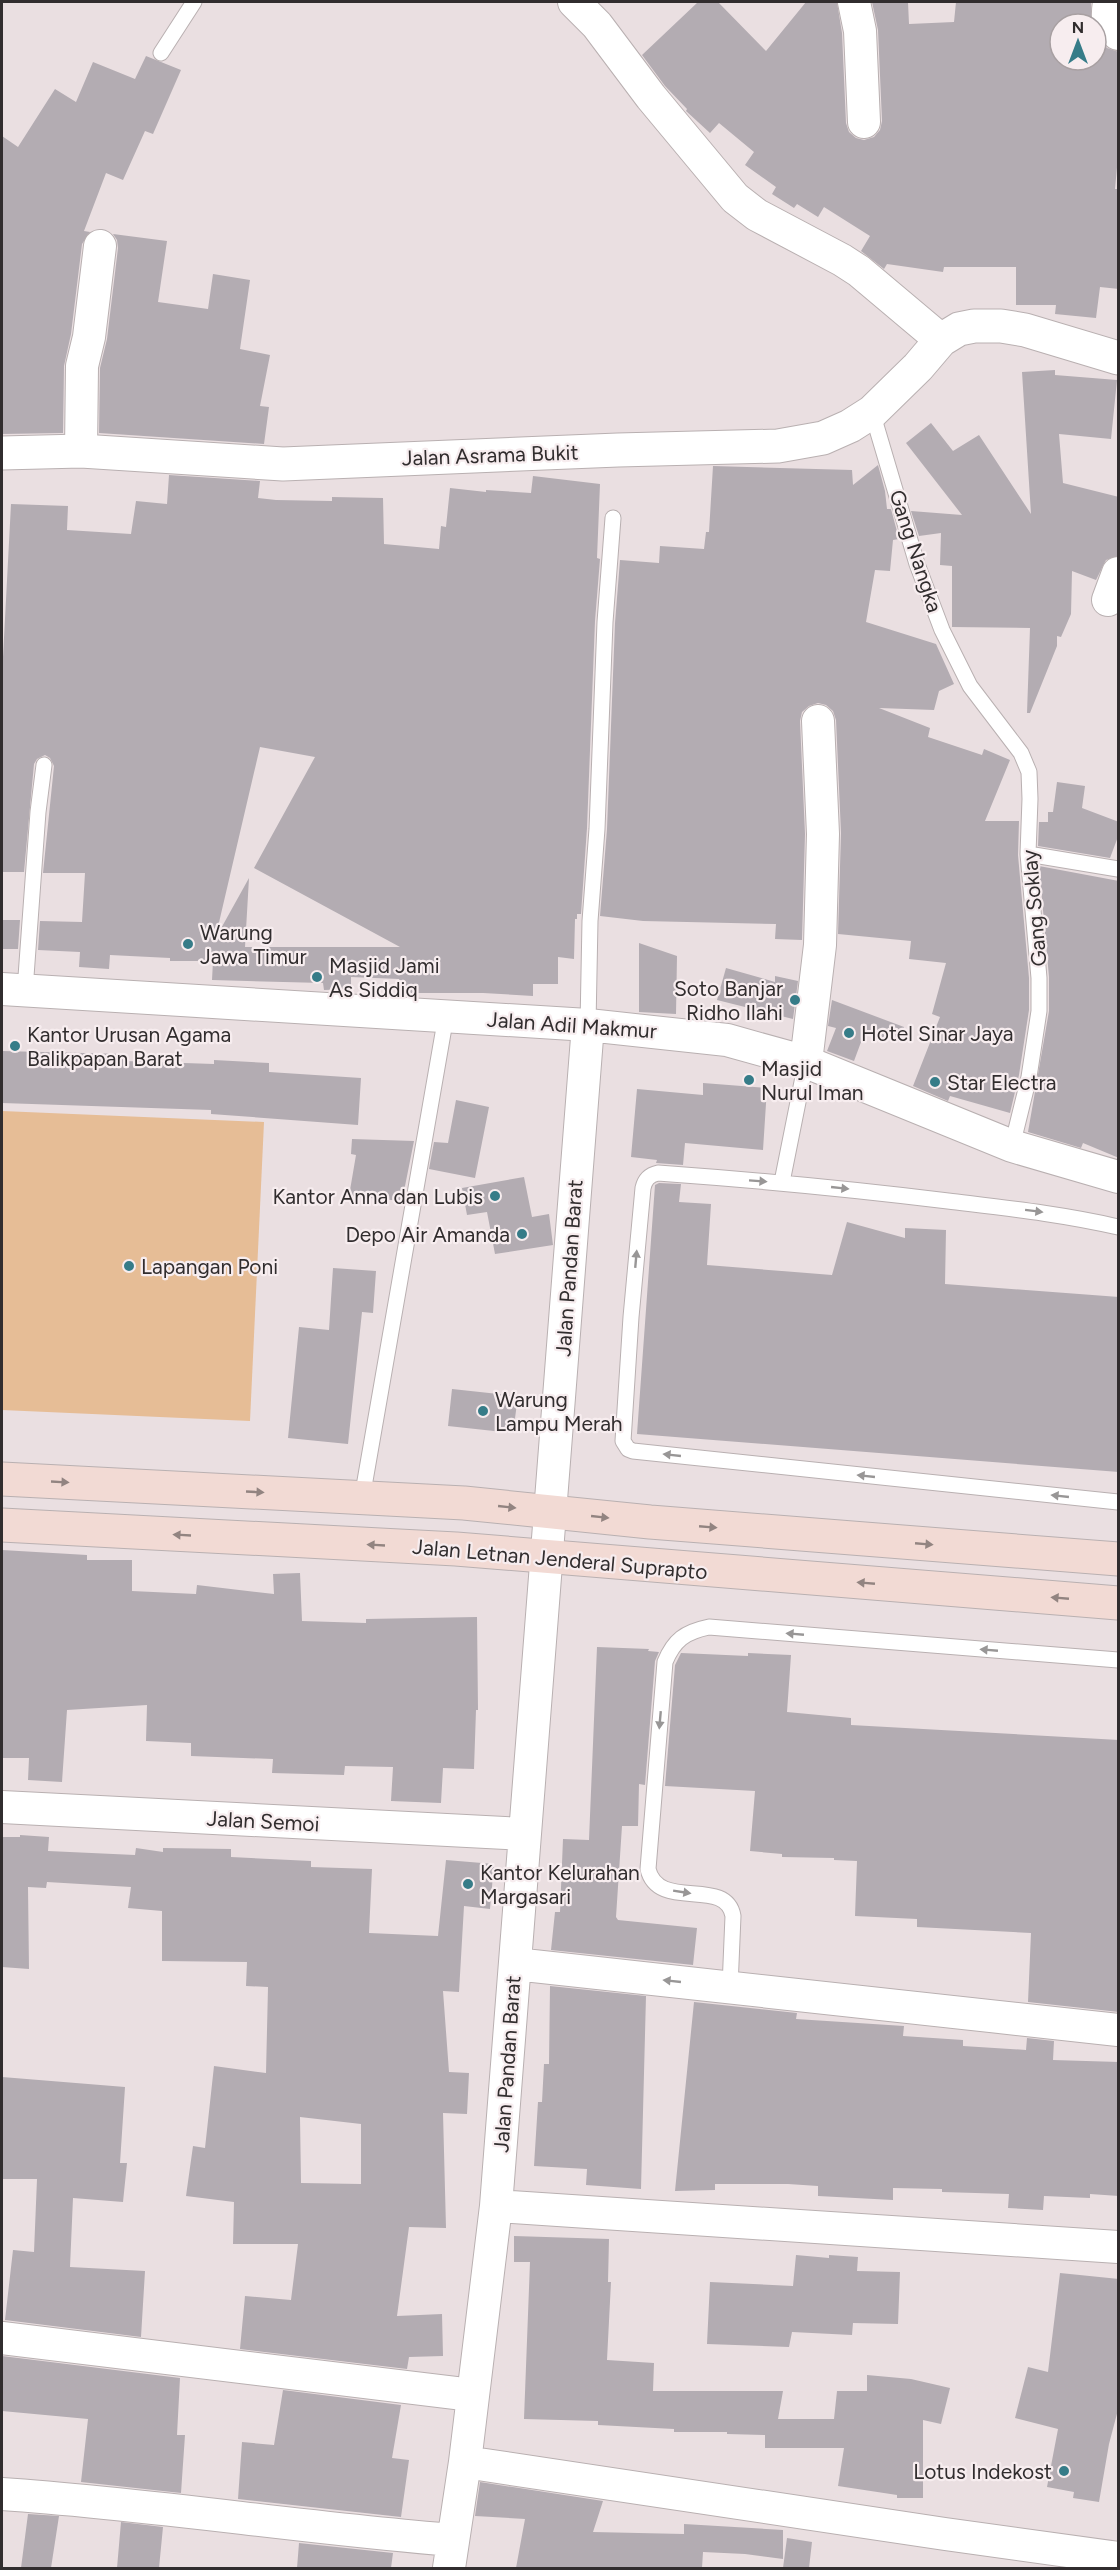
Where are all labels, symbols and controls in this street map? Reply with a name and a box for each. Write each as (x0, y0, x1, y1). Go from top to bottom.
north arrow (1048, 12, 1108, 72)
text: N (1072, 18, 1084, 37)
street label: Jalan Asrama Bukit (401, 439, 579, 471)
street label: Gang Nangka (884, 486, 948, 616)
street label: Gang Soklay (1016, 848, 1052, 968)
place label: Warung Jawa Timur (200, 920, 307, 969)
marker: Warung Jawa Timur (181, 937, 195, 951)
place label: Masjid Jami As Siddiq (329, 953, 440, 1002)
marker: Masjid Jami As Siddiq (310, 970, 324, 984)
place label: Soto Banjar Ridho Ilahi (674, 976, 783, 1025)
marker: Soto Banjar Ridho Ilahi (788, 993, 802, 1007)
street label: Jalan Adil Makmur (486, 1007, 658, 1043)
place label: Hotel Sinar Jaya (861, 1021, 1013, 1046)
place label: Kantor Urusan Agama Balikpapan Barat (27, 1022, 231, 1071)
marker: Hotel Sinar Jaya (842, 1026, 856, 1040)
marker: Kantor Urusan Agama Balikpapan Barat (8, 1039, 22, 1053)
place label: Masjid Nurul Iman (761, 1056, 864, 1105)
place label: Star Electra (947, 1070, 1056, 1095)
marker: Masjid Nurul Iman (742, 1073, 756, 1087)
marker: Star Electra (928, 1075, 942, 1089)
one-way arrow (749, 1176, 768, 1185)
street label: Jalan Pandan Barat (550, 1179, 588, 1357)
place label: Kantor Anna dan Lubis (273, 1184, 483, 1209)
one-way arrow (831, 1184, 850, 1193)
marker: Kantor Anna dan Lubis (488, 1189, 502, 1203)
one-way arrow (1025, 1206, 1044, 1216)
place label: Depo Air Amanda (345, 1222, 510, 1247)
marker: Depo Air Amanda (515, 1227, 529, 1241)
one-way arrow (631, 1249, 641, 1268)
place label: Lapangan Poni (141, 1254, 278, 1279)
marker: Lapangan Poni (122, 1259, 136, 1273)
place label: Warung Lampu Merah (495, 1387, 623, 1436)
marker: Warung Lampu Merah (476, 1404, 490, 1418)
one-way arrow (663, 1450, 682, 1460)
one-way arrow (857, 1471, 876, 1481)
one-way arrow (50, 1477, 69, 1486)
one-way arrow (245, 1488, 264, 1497)
one-way arrow (1051, 1491, 1070, 1501)
one-way arrow (498, 1503, 517, 1512)
one-way arrow (591, 1512, 610, 1522)
one-way arrow (699, 1522, 718, 1531)
one-way arrow (172, 1530, 191, 1539)
street label: Jalan Letnan Jenderal Suprapto (411, 1534, 709, 1584)
one-way arrow (914, 1539, 933, 1549)
one-way arrow (367, 1540, 386, 1549)
one-way arrow (856, 1578, 875, 1588)
one-way arrow (1051, 1593, 1070, 1603)
one-way arrow (785, 1629, 804, 1639)
one-way arrow (980, 1645, 999, 1655)
one-way arrow (655, 1711, 665, 1730)
street label: Jalan Semoi (206, 1806, 320, 1836)
place label: Kantor Kelurahan Margasari (480, 1860, 640, 1909)
marker: Kantor Kelurahan Margasari (461, 1877, 475, 1891)
one-way arrow (672, 1888, 691, 1897)
street label: Jalan Pandan Barat (488, 1975, 526, 2153)
one-way arrow (663, 1976, 682, 1986)
place label: Lotus Indekost (913, 2459, 1052, 2484)
marker: Lotus Indekost (1057, 2464, 1071, 2478)

